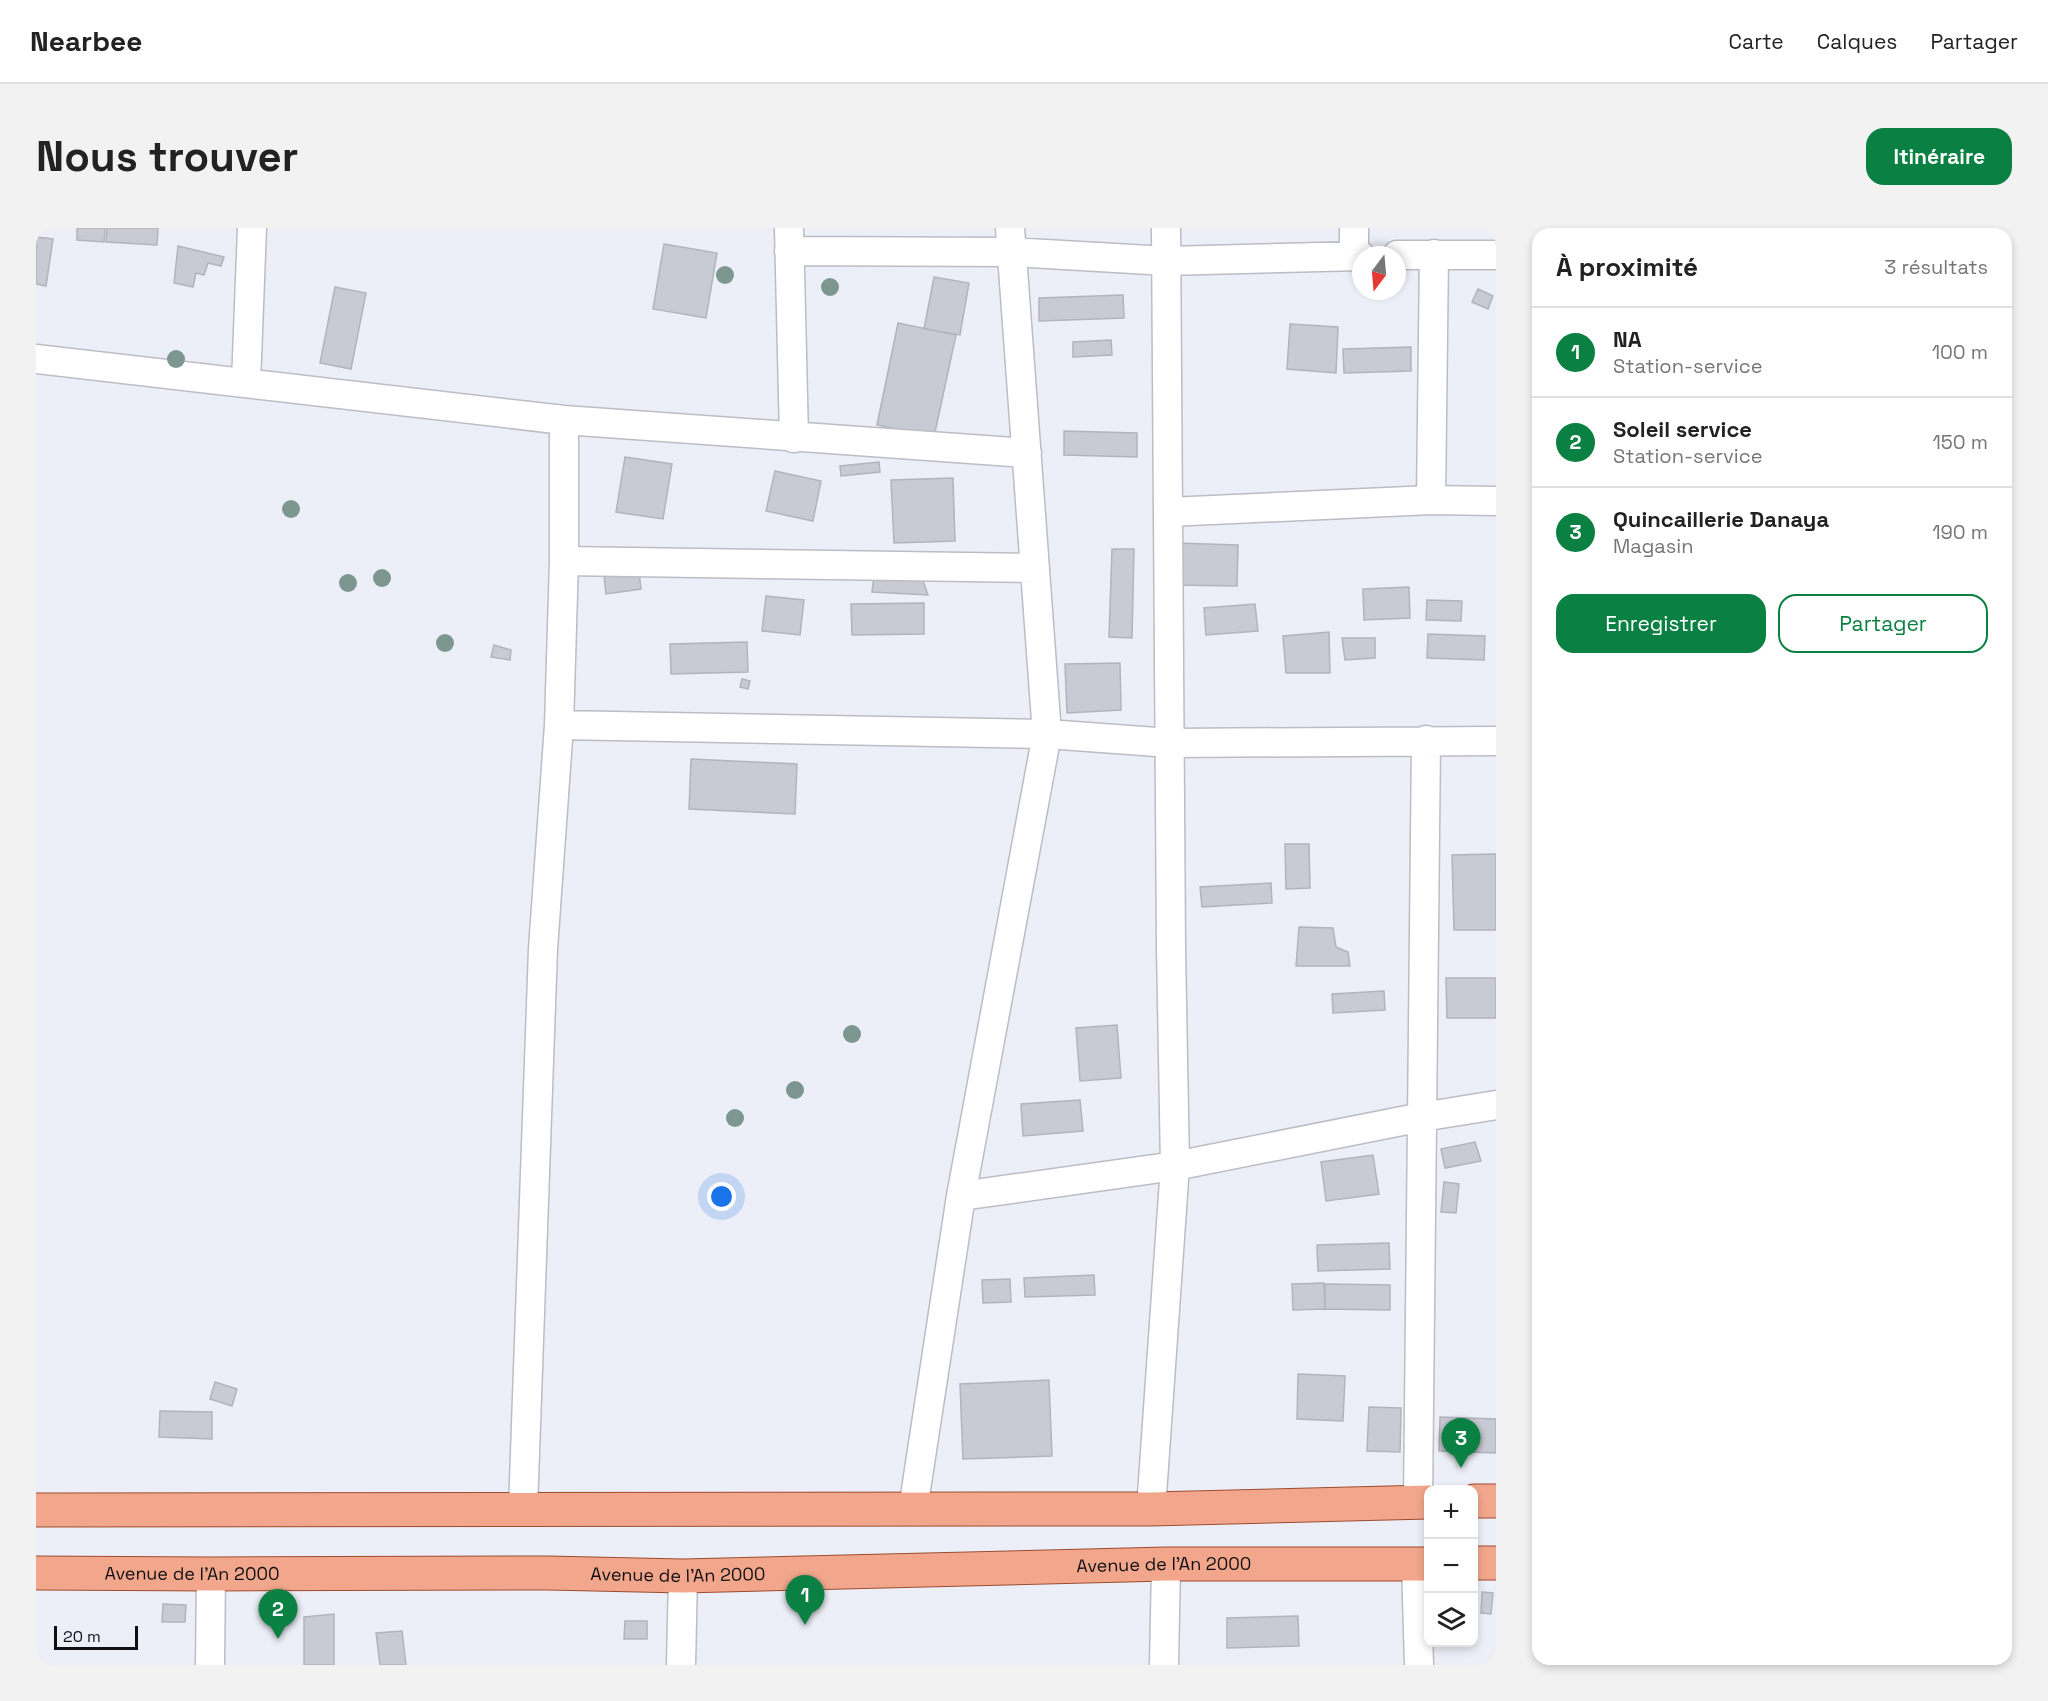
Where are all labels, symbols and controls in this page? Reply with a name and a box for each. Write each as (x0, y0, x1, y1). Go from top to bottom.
text: Nearbee (30, 23, 142, 59)
text: Carte (1729, 28, 1784, 55)
text: Calques (1817, 28, 1897, 55)
text: Partager (1930, 28, 2018, 55)
button: Itinéraire (1866, 128, 2012, 185)
text: Nous trouver (36, 130, 298, 183)
north arrow (1352, 246, 1406, 300)
text: À proximité (1556, 250, 1698, 284)
text: 3 résultats (1884, 254, 1988, 280)
text: NA (1613, 325, 1642, 353)
text: 1 (1571, 339, 1580, 365)
text: 100 m (1932, 339, 1988, 365)
text: Station-service (1613, 353, 1763, 379)
text: Soleil service (1613, 415, 1752, 443)
text: 2 (1570, 429, 1581, 455)
text: 150 m (1933, 429, 1988, 455)
text: Station-service (1613, 443, 1763, 469)
text: Quincaillerie Danaya (1613, 505, 1829, 533)
text: 3 (1569, 519, 1582, 545)
text: 190 m (1932, 519, 1988, 545)
text: Magasin (1613, 533, 1694, 559)
button: Enregistrer (1556, 594, 1766, 653)
button: Partager (1778, 594, 1988, 653)
your location (707, 1182, 736, 1211)
pin: 3 (1442, 1418, 1480, 1468)
map controls (1424, 1485, 1478, 1647)
button: + (1424, 1485, 1478, 1539)
button: − (1424, 1539, 1478, 1593)
street label: Avenue de l'An 2000 (1076, 1552, 1251, 1577)
street label: Avenue de l'An 2000 (104, 1561, 280, 1585)
street label: Avenue de l'An 2000 (590, 1562, 766, 1587)
pin: 1 (786, 1576, 824, 1625)
pin: 2 (258, 1590, 298, 1639)
button: layers (1424, 1593, 1478, 1647)
scale bar (54, 1623, 138, 1650)
text: 20 m (63, 1626, 101, 1647)

